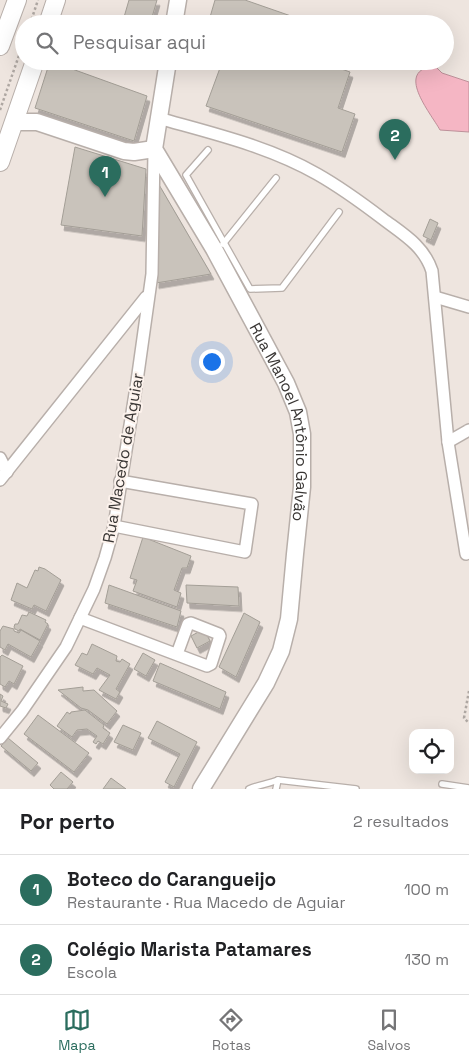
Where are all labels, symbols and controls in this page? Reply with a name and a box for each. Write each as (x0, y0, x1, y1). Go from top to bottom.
search box (15, 15, 454, 70)
icon: search (33, 29, 61, 57)
text: Pesquisar aqui (73, 30, 206, 55)
pin: 2 (379, 119, 411, 160)
pin: 1 (89, 156, 121, 197)
street label: Rua Manoel Antônio Galvão (245, 319, 313, 523)
your location (199, 349, 225, 375)
street label: Rua Macedo de Aguiar (98, 371, 148, 545)
map controls (409, 729, 454, 774)
button: locate (409, 729, 454, 774)
text: Por perto (20, 808, 115, 835)
text: 2 resultados (353, 811, 449, 832)
text: Boteco do Carangueijo (67, 867, 276, 892)
text: 1 (32, 879, 40, 900)
text: 100 m (404, 879, 449, 900)
text: Restaurante · Rua Macedo de Aguiar (67, 892, 346, 913)
text: Colégio Marista Patamares (67, 937, 312, 962)
text: 2 (31, 949, 41, 970)
text: 130 m (405, 949, 449, 970)
text: Escola (67, 962, 117, 983)
tab: Mapa (58, 1006, 95, 1054)
tab: Rotas (212, 1006, 251, 1054)
tab: Salvos (367, 1006, 411, 1054)

